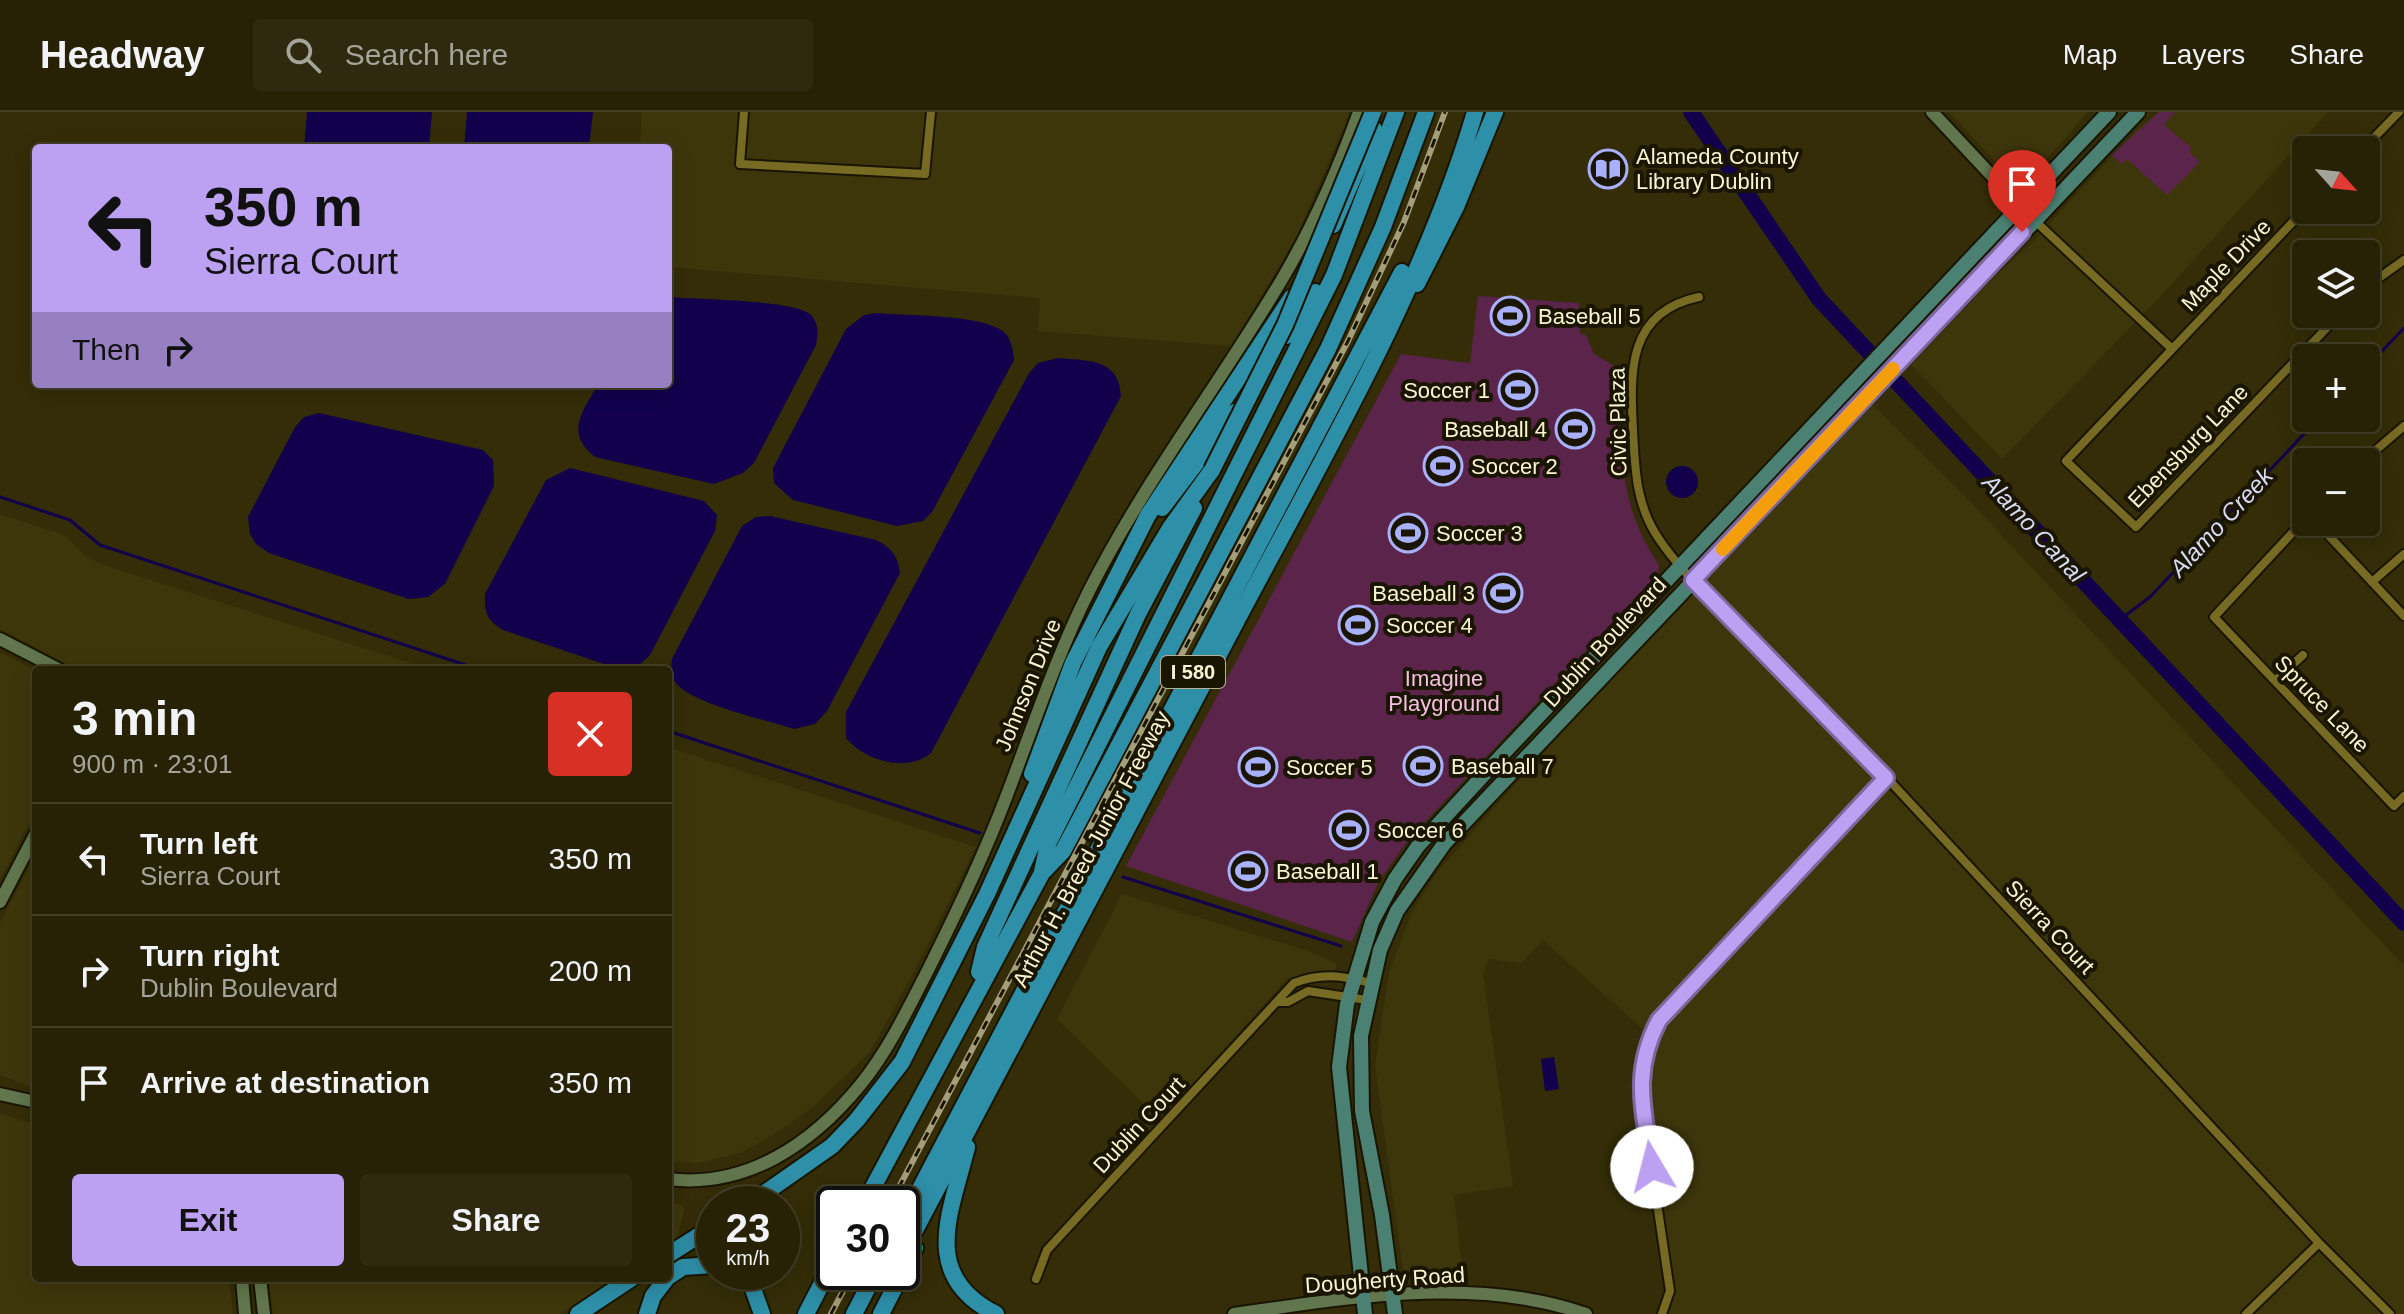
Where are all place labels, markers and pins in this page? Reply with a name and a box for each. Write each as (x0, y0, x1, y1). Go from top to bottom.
place label: Alameda County Library Dublin (1636, 144, 1799, 194)
library icon: Alameda County Library Dublin (1587, 148, 1629, 190)
pin (1988, 150, 2056, 232)
sports icon: Baseball 5 (1489, 295, 1531, 337)
place label: Baseball 5 (1538, 304, 1641, 329)
sports icon: Soccer 1 (1497, 369, 1539, 411)
place label: Soccer 1 (1403, 378, 1490, 403)
sports icon: Baseball 4 (1554, 408, 1596, 450)
place label: Baseball 4 (1444, 417, 1547, 442)
sports icon: Soccer 2 (1422, 445, 1464, 487)
place label: Soccer 2 (1471, 454, 1558, 479)
sports icon: Soccer 3 (1387, 512, 1429, 554)
place label: Soccer 3 (1436, 521, 1523, 546)
sports icon: Baseball 3 (1482, 572, 1524, 614)
place label: Baseball 3 (1372, 581, 1475, 606)
sports icon: Soccer 4 (1337, 604, 1379, 646)
place label: Soccer 4 (1386, 613, 1473, 638)
sports icon: Baseball 7 (1402, 745, 1444, 787)
sports icon: Soccer 5 (1237, 746, 1279, 788)
place label: Baseball 7 (1451, 754, 1554, 779)
place label: Soccer 5 (1286, 755, 1373, 780)
sports icon: Soccer 6 (1328, 809, 1370, 851)
place label: Soccer 6 (1377, 818, 1464, 843)
sports icon: Baseball 1 (1227, 850, 1269, 892)
place label: Baseball 1 (1276, 859, 1379, 884)

